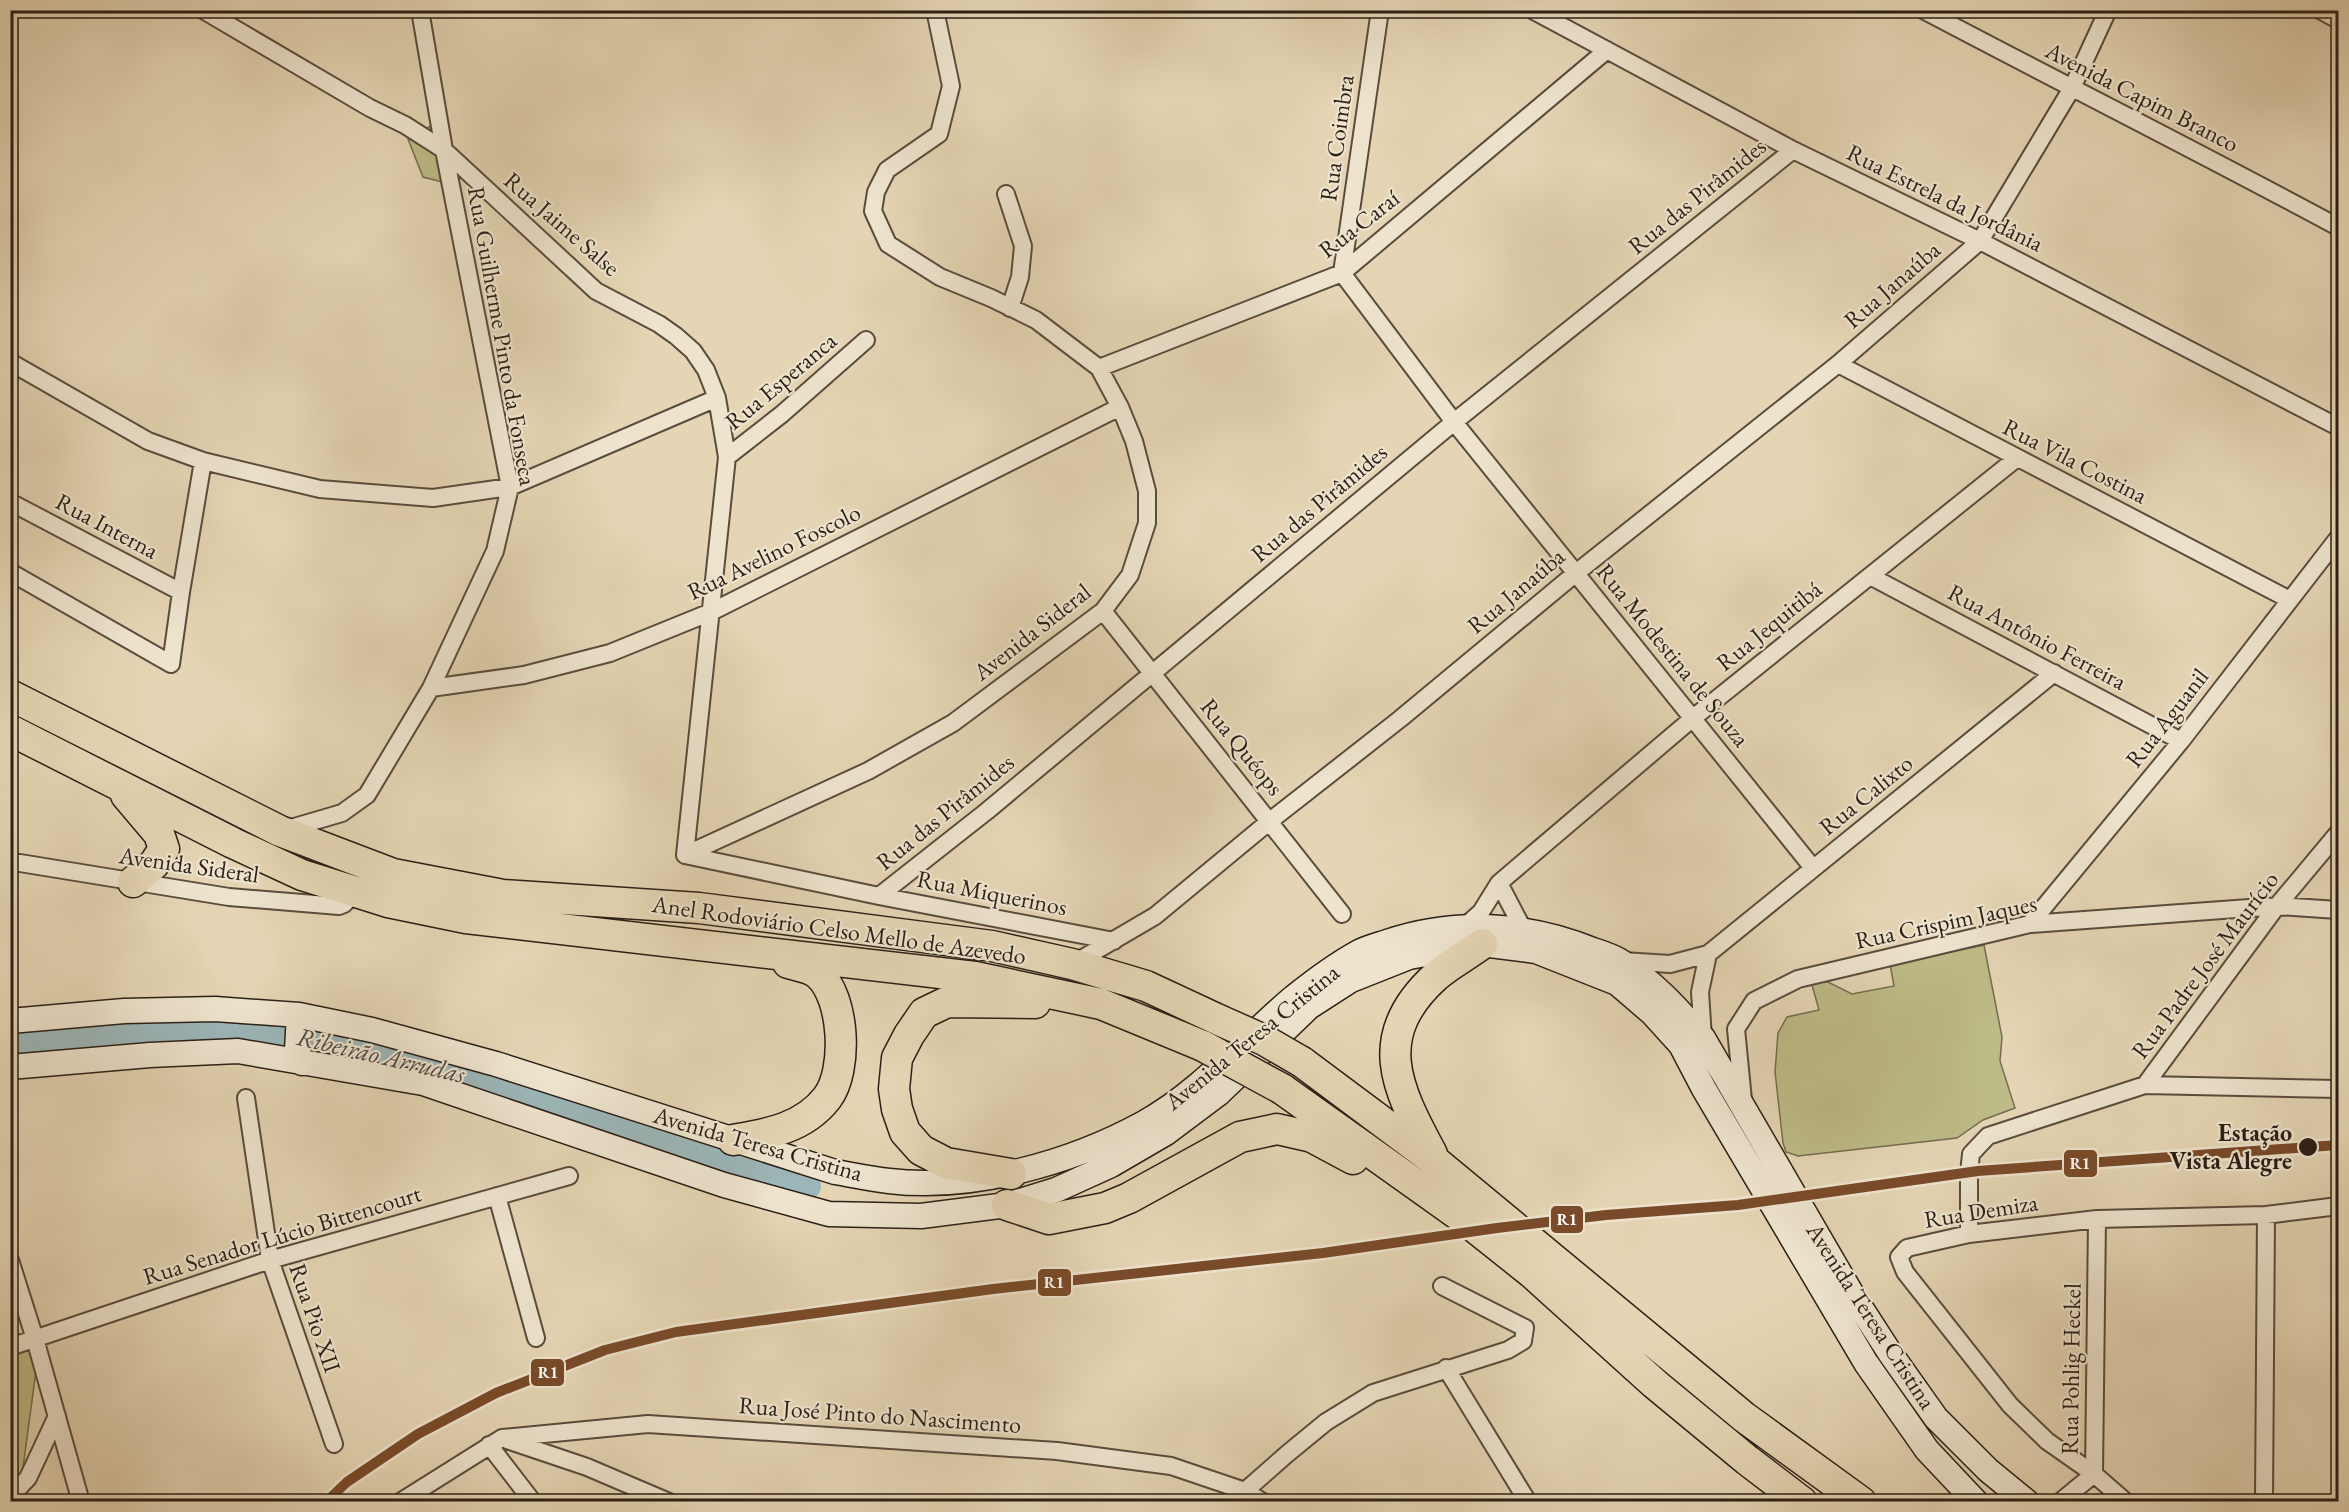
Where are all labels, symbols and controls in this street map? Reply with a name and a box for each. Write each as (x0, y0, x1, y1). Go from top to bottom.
street label: Avenida Capim Branco (2039, 34, 2244, 159)
street label: Rua Coimbra (1312, 72, 1361, 203)
street label: Rua das Pirâmides (1621, 130, 1772, 261)
street label: Rua Estrela da Jordânia (1842, 137, 2049, 259)
street label: Rua Jaime Salse (498, 165, 627, 283)
street label: Rua Caraí (1312, 182, 1405, 265)
street label: Rua Guilherme Pinto da Fonseca (461, 184, 544, 488)
street label: Rua Janaúba (1837, 234, 1947, 335)
street label: Rua Esperanca (718, 325, 843, 436)
street label: Rua Vila Costina (1998, 411, 2153, 510)
street label: Rua das Pirâmides (1244, 436, 1393, 569)
street label: Rua Interna (50, 486, 164, 566)
street label: Rua Avelino Foscolo (682, 496, 866, 607)
street label: Rua Janaúba (1460, 540, 1571, 640)
street label: Rua Modestina de Souza (1590, 557, 1757, 753)
street label: Rua Jequitibá (1709, 573, 1828, 678)
street label: Avenida Sideral (966, 576, 1097, 688)
street label: Rua Antônio Ferreira (1943, 576, 2132, 697)
street label: Rua Aguanil (2118, 662, 2215, 774)
street label: Rua Quéops (1194, 692, 1291, 802)
street label: Rua das Pirâmides (869, 746, 1020, 877)
street label: Rua Calixto (1812, 747, 1919, 842)
street label: Avenida Sideral (116, 839, 261, 890)
street label: Rua Miquerinos (914, 863, 1070, 922)
street label: Rua Padre José Maurício (2124, 865, 2285, 1065)
street label: Rua Crispim Jaques (1852, 887, 2039, 956)
street label: Anel Rodoviário Celso Mello de Azevedo (649, 888, 1028, 971)
street label: Avenida Teresa Cristina (1157, 956, 1346, 1117)
water label: Ribeirão Arrudas (294, 1019, 469, 1091)
street label: Avenida Teresa Cristina (649, 1099, 867, 1188)
place label: Estação Vista Alegre (2169, 1117, 2292, 1177)
marker: Estação Vista Alegre (2297, 1136, 2319, 1158)
line badge: R1 (2063, 1149, 2098, 1178)
text: R1 (2070, 1153, 2090, 1174)
street label: Rua Senador Lúcio Bittencourt (139, 1177, 425, 1292)
street label: Rua Demiza (1922, 1186, 2040, 1235)
line badge: R1 (1550, 1205, 1584, 1234)
text: R1 (1557, 1209, 1577, 1230)
street label: Avenida Teresa Cristina (1799, 1216, 1943, 1415)
street label: Rua Pio XII (282, 1259, 349, 1376)
line badge: R1 (1037, 1268, 1072, 1297)
text: R1 (1044, 1272, 1064, 1293)
street label: Rua Pohlig Heckel (2054, 1283, 2087, 1455)
line badge: R1 (530, 1358, 565, 1387)
text: R1 (538, 1362, 558, 1383)
street label: Rua José Pinto do Nascimento (738, 1389, 1022, 1440)

